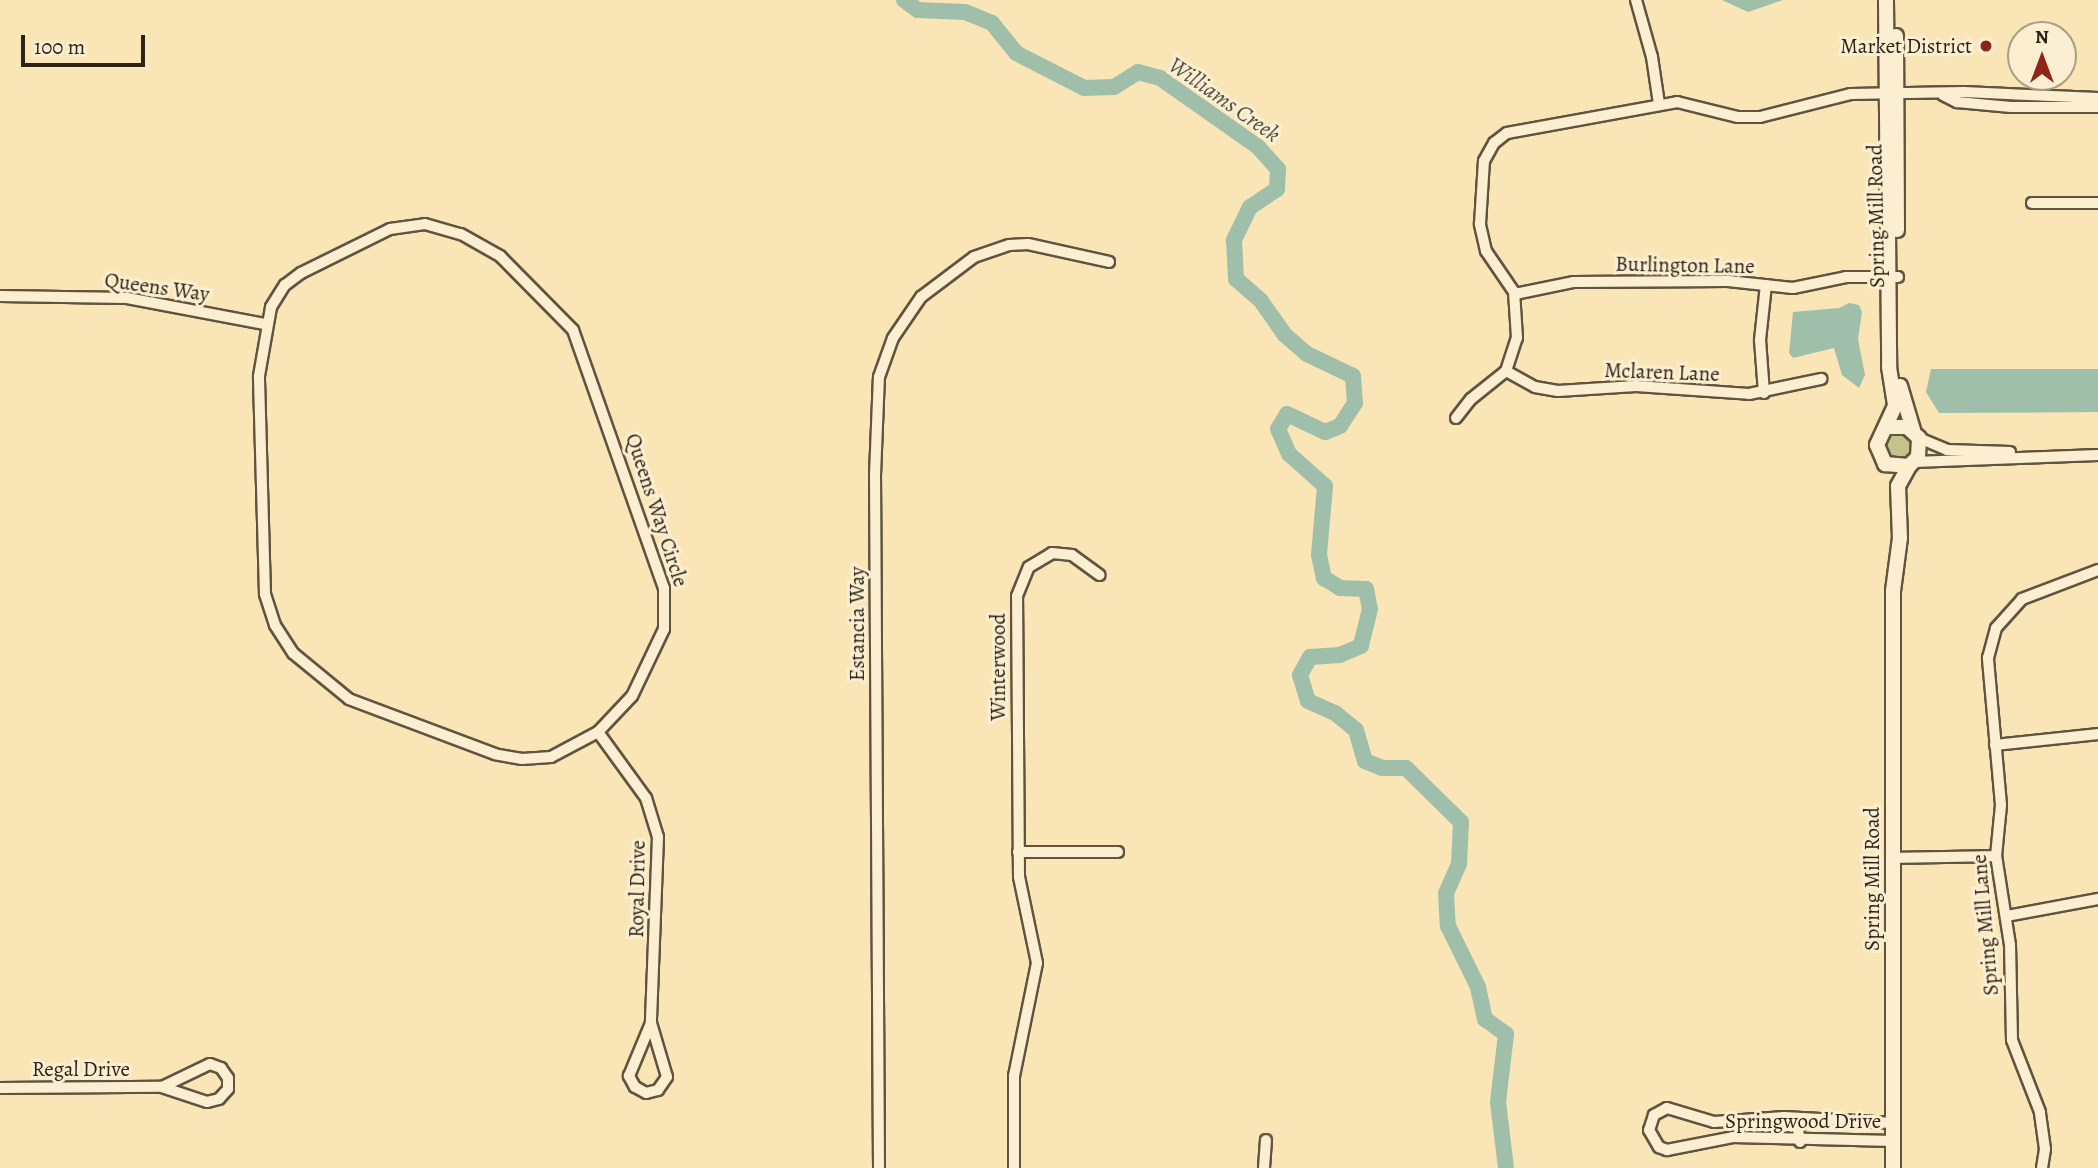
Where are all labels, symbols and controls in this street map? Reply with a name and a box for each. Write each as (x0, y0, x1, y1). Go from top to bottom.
scale bar (24, 21, 149, 65)
north arrow (2007, 21, 2077, 91)
text: N (2035, 24, 2049, 50)
text: 100 m (34, 33, 85, 61)
place label: Market District (1840, 33, 1972, 59)
marker: Market District (1978, 38, 1994, 54)
water label: Williams Creek (1163, 51, 1285, 149)
street label: Spring Mill Road (1862, 144, 1890, 288)
street label: Burlington Lane (1615, 251, 1755, 279)
street label: Queens Way (103, 267, 211, 307)
street label: Mclaren Lane (1604, 357, 1720, 387)
street label: Queens Way Circle (620, 430, 694, 590)
street label: Estancia Way (844, 567, 870, 681)
street label: Winterwood (985, 613, 1011, 721)
street label: Spring Mill Road (1859, 807, 1885, 951)
street label: Royal Drive (624, 840, 650, 938)
street label: Spring Mill Lane (1966, 853, 2004, 997)
street label: Regal Drive (32, 1056, 130, 1082)
street label: Springwood Drive (1725, 1108, 1881, 1134)

